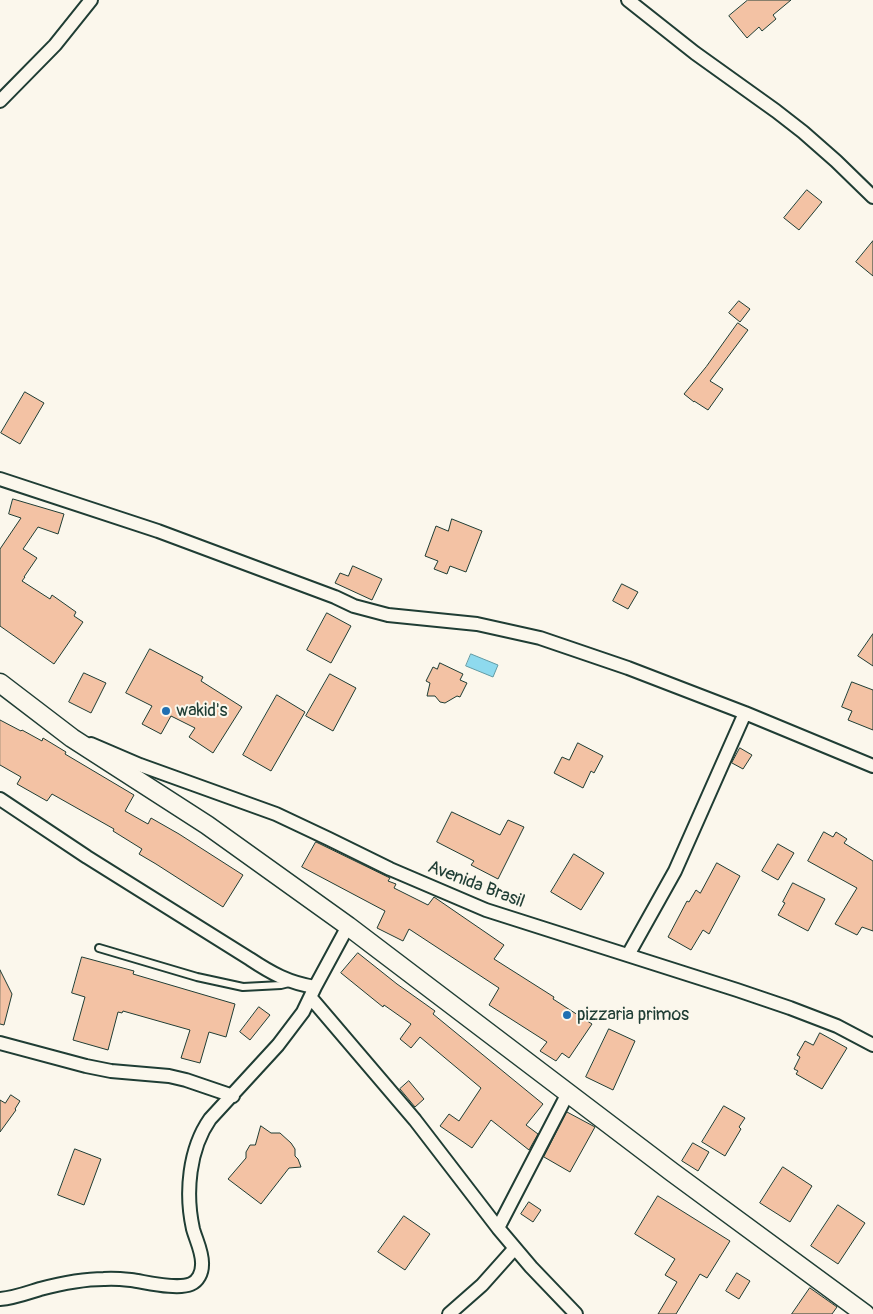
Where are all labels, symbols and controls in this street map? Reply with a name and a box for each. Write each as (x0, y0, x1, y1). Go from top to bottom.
place label: wakid's (176, 700, 228, 722)
marker: wakid's (160, 705, 172, 717)
street label: Avenida Brasil (424, 857, 528, 913)
place label: pizzaria primos (577, 1004, 689, 1026)
marker: pizzaria primos (561, 1009, 573, 1021)

